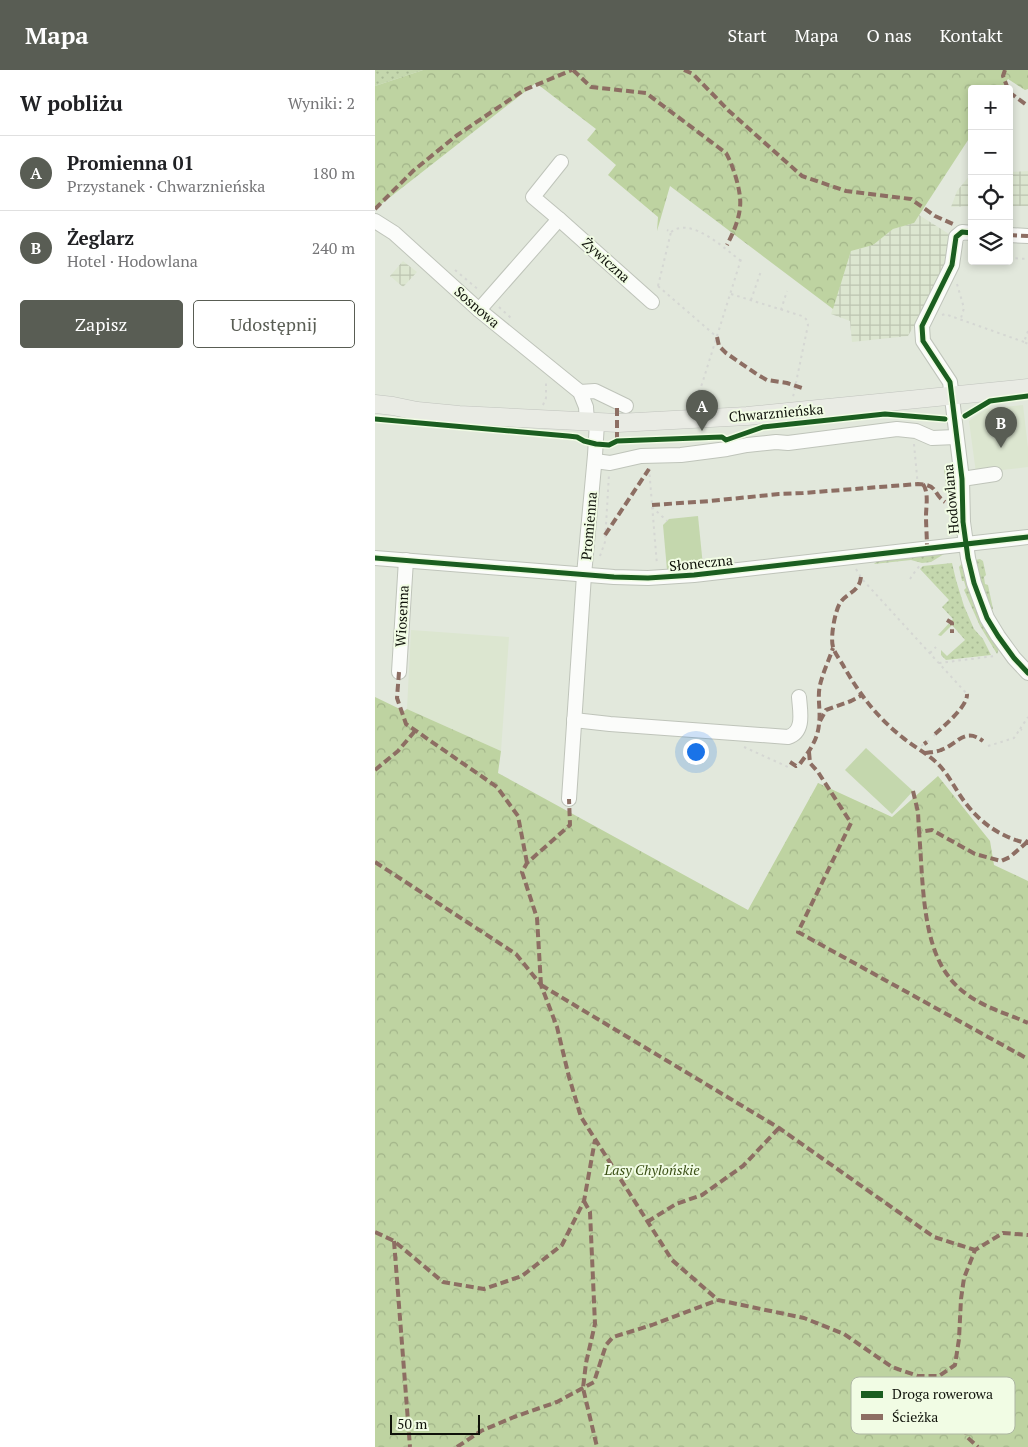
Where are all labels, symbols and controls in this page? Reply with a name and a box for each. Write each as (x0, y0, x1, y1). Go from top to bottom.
text: Mapa (25, 19, 89, 51)
text: Start (728, 23, 767, 47)
text: Mapa (795, 23, 839, 47)
text: O nas (867, 23, 912, 47)
text: Kontakt (940, 23, 1003, 47)
map controls (968, 85, 1013, 265)
button: + (968, 85, 1013, 130)
text: W pobliżu (20, 89, 123, 117)
text: Wyniki: 2 (288, 92, 355, 114)
button: − (968, 130, 1013, 175)
text: Promienna 01 (67, 150, 194, 175)
text: A (30, 162, 42, 184)
text: 180 m (312, 162, 355, 184)
text: Przystanek · Chwarznieńska (67, 175, 265, 197)
button: locate (968, 175, 1013, 220)
button: layers (968, 220, 1013, 265)
text: Żeglarz (67, 225, 134, 250)
street label: Żywiczna (578, 233, 634, 286)
text: B (31, 237, 41, 259)
text: 240 m (312, 237, 355, 259)
text: Hotel · Hodowlana (67, 250, 198, 272)
street label: Sosnowa (451, 282, 504, 332)
button: Zapisz (20, 300, 183, 348)
button: Udostępnij (193, 300, 355, 348)
pin: A (686, 390, 718, 431)
street label: Chwarznieńska (728, 399, 824, 426)
pin: B (985, 407, 1017, 448)
street label: Hodowlana (938, 463, 963, 535)
street label: Promienna (576, 491, 601, 561)
street label: Słoneczna (668, 550, 734, 575)
street label: Wiosenna (390, 585, 413, 647)
your location (683, 739, 709, 765)
park label: Lasy Chylońskie (603, 1160, 700, 1179)
legend (851, 1377, 1015, 1434)
text: Droga rowerowa (892, 1384, 993, 1403)
text: Ścieżka (892, 1407, 938, 1426)
scale bar (390, 1412, 480, 1435)
text: 50 m (397, 1414, 427, 1433)

